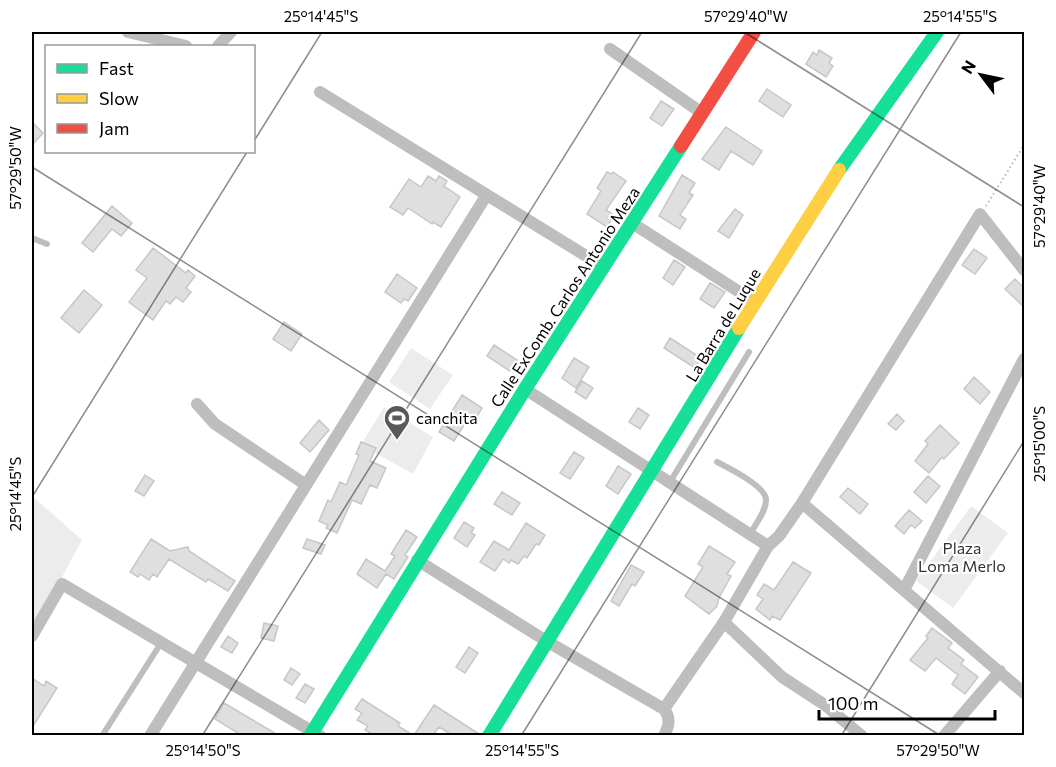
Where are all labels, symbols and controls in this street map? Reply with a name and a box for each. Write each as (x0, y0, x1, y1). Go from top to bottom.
text: 25°14'45"S (284, 7, 358, 25)
text: 57°29'40"W (704, 7, 788, 25)
text: 25°14'55"S (923, 7, 997, 25)
legend (45, 45, 255, 153)
north arrow (951, 45, 1011, 105)
text: Fast (99, 57, 134, 79)
text: N (957, 57, 979, 77)
text: Slow (99, 87, 139, 109)
text: Jam (99, 117, 129, 139)
text: 57°29'50"W (6, 126, 24, 210)
text: 57°29'40"W (1030, 164, 1048, 248)
street label: Calle ExComb. Carlos Antonio Meza (486, 183, 643, 410)
street label: La Barra de Luque (681, 265, 764, 385)
sports icon: canchita (382, 403, 412, 441)
text: 25°15'00"S (1030, 406, 1048, 482)
place label: canchita (416, 408, 478, 427)
text: 25°14'45"S (6, 457, 24, 531)
park label: Plaza Loma Merlo (918, 538, 1006, 575)
scale bar (819, 683, 994, 721)
text: 100 m (828, 692, 878, 714)
text: 25°14'50"S (165, 741, 241, 759)
text: 25°14'55"S (485, 741, 559, 759)
text: 57°29'50"W (896, 741, 980, 759)

